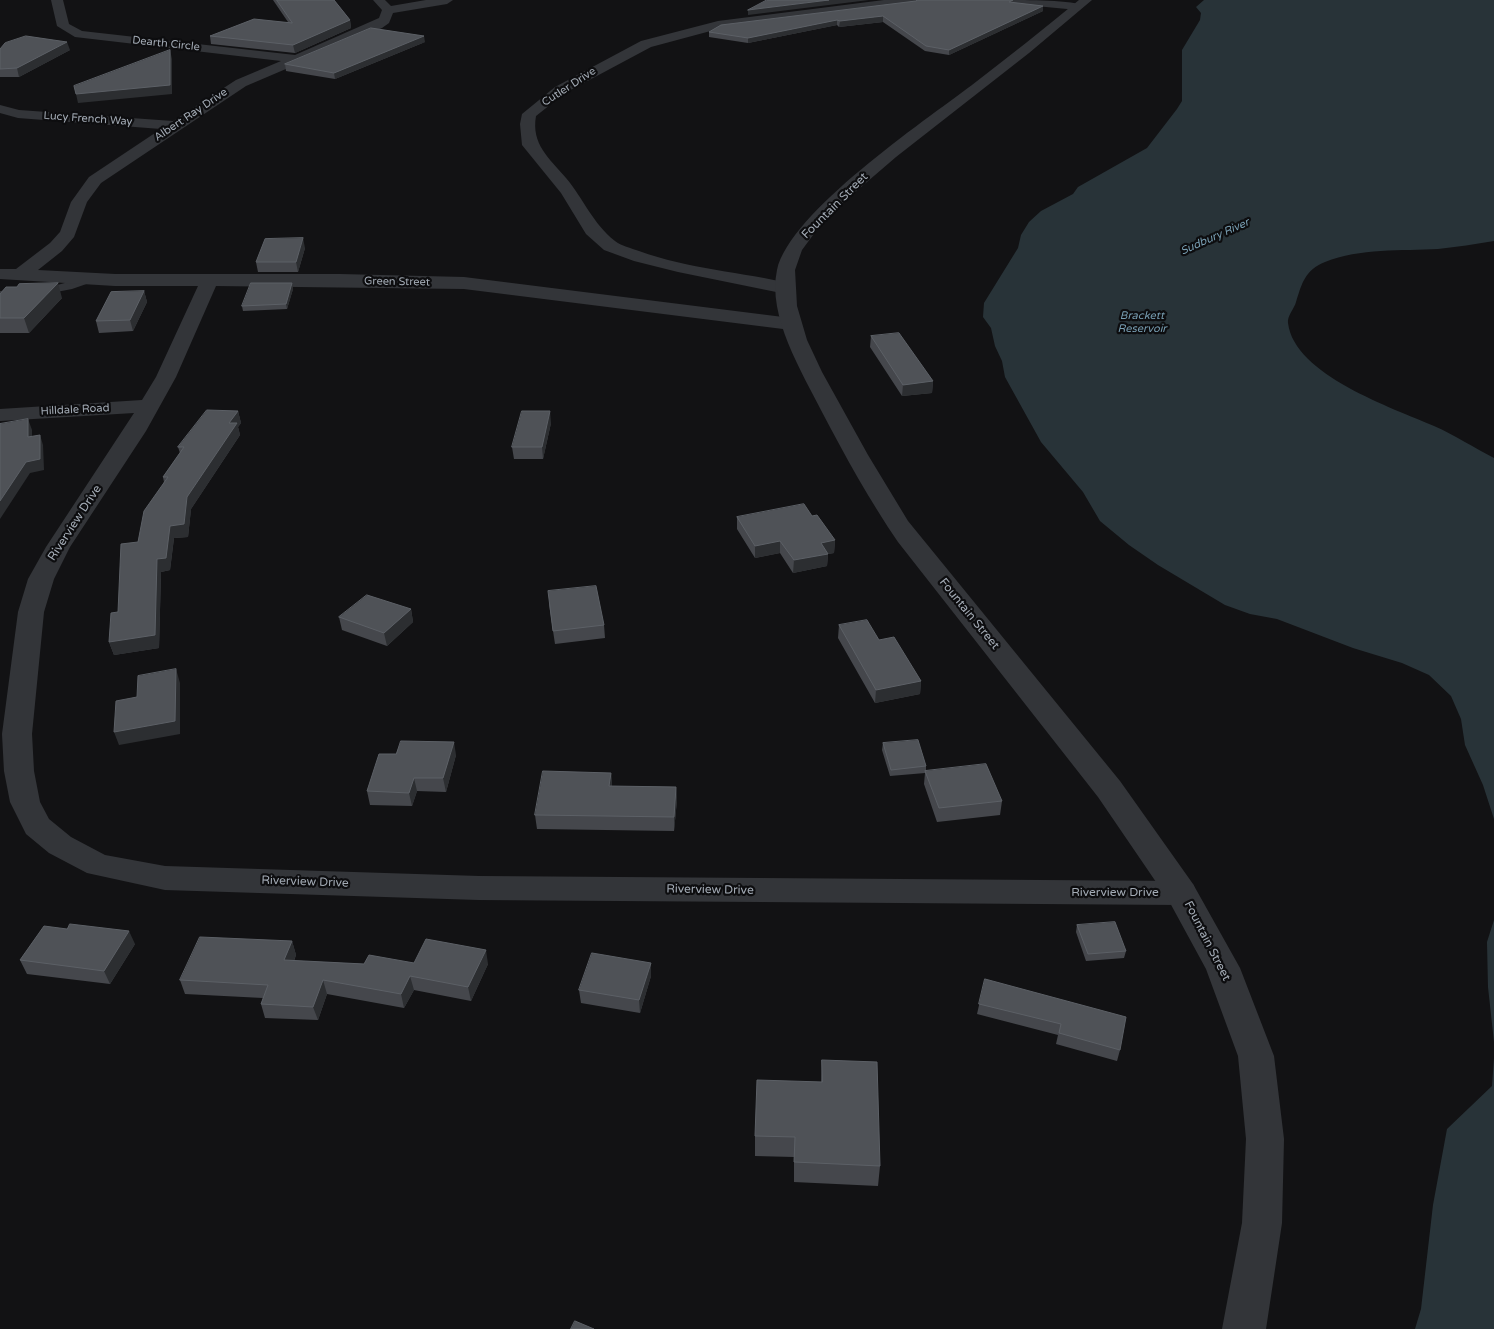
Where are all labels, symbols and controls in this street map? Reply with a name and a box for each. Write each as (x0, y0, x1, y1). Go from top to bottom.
street label: Dearth Circle (132, 34, 200, 54)
street label: Cutler Drive (540, 65, 598, 109)
street label: Albert Ray Drive (152, 86, 230, 144)
street label: Lucy French Way (43, 109, 133, 129)
street label: Fountain Street (799, 170, 871, 242)
water label: Sudbury River (1179, 216, 1251, 258)
street label: Green Street (364, 275, 430, 289)
water label: Brackett Reservoir (1117, 309, 1167, 335)
street label: Hilldale Road (40, 402, 110, 418)
street label: Riverview Drive (45, 482, 105, 564)
street label: Fountain Street (936, 575, 1002, 653)
street label: Riverview Drive (261, 873, 349, 891)
street label: Riverview Drive (666, 882, 754, 898)
street label: Riverview Drive (1071, 886, 1159, 900)
street label: Fountain Street (1181, 899, 1233, 983)

